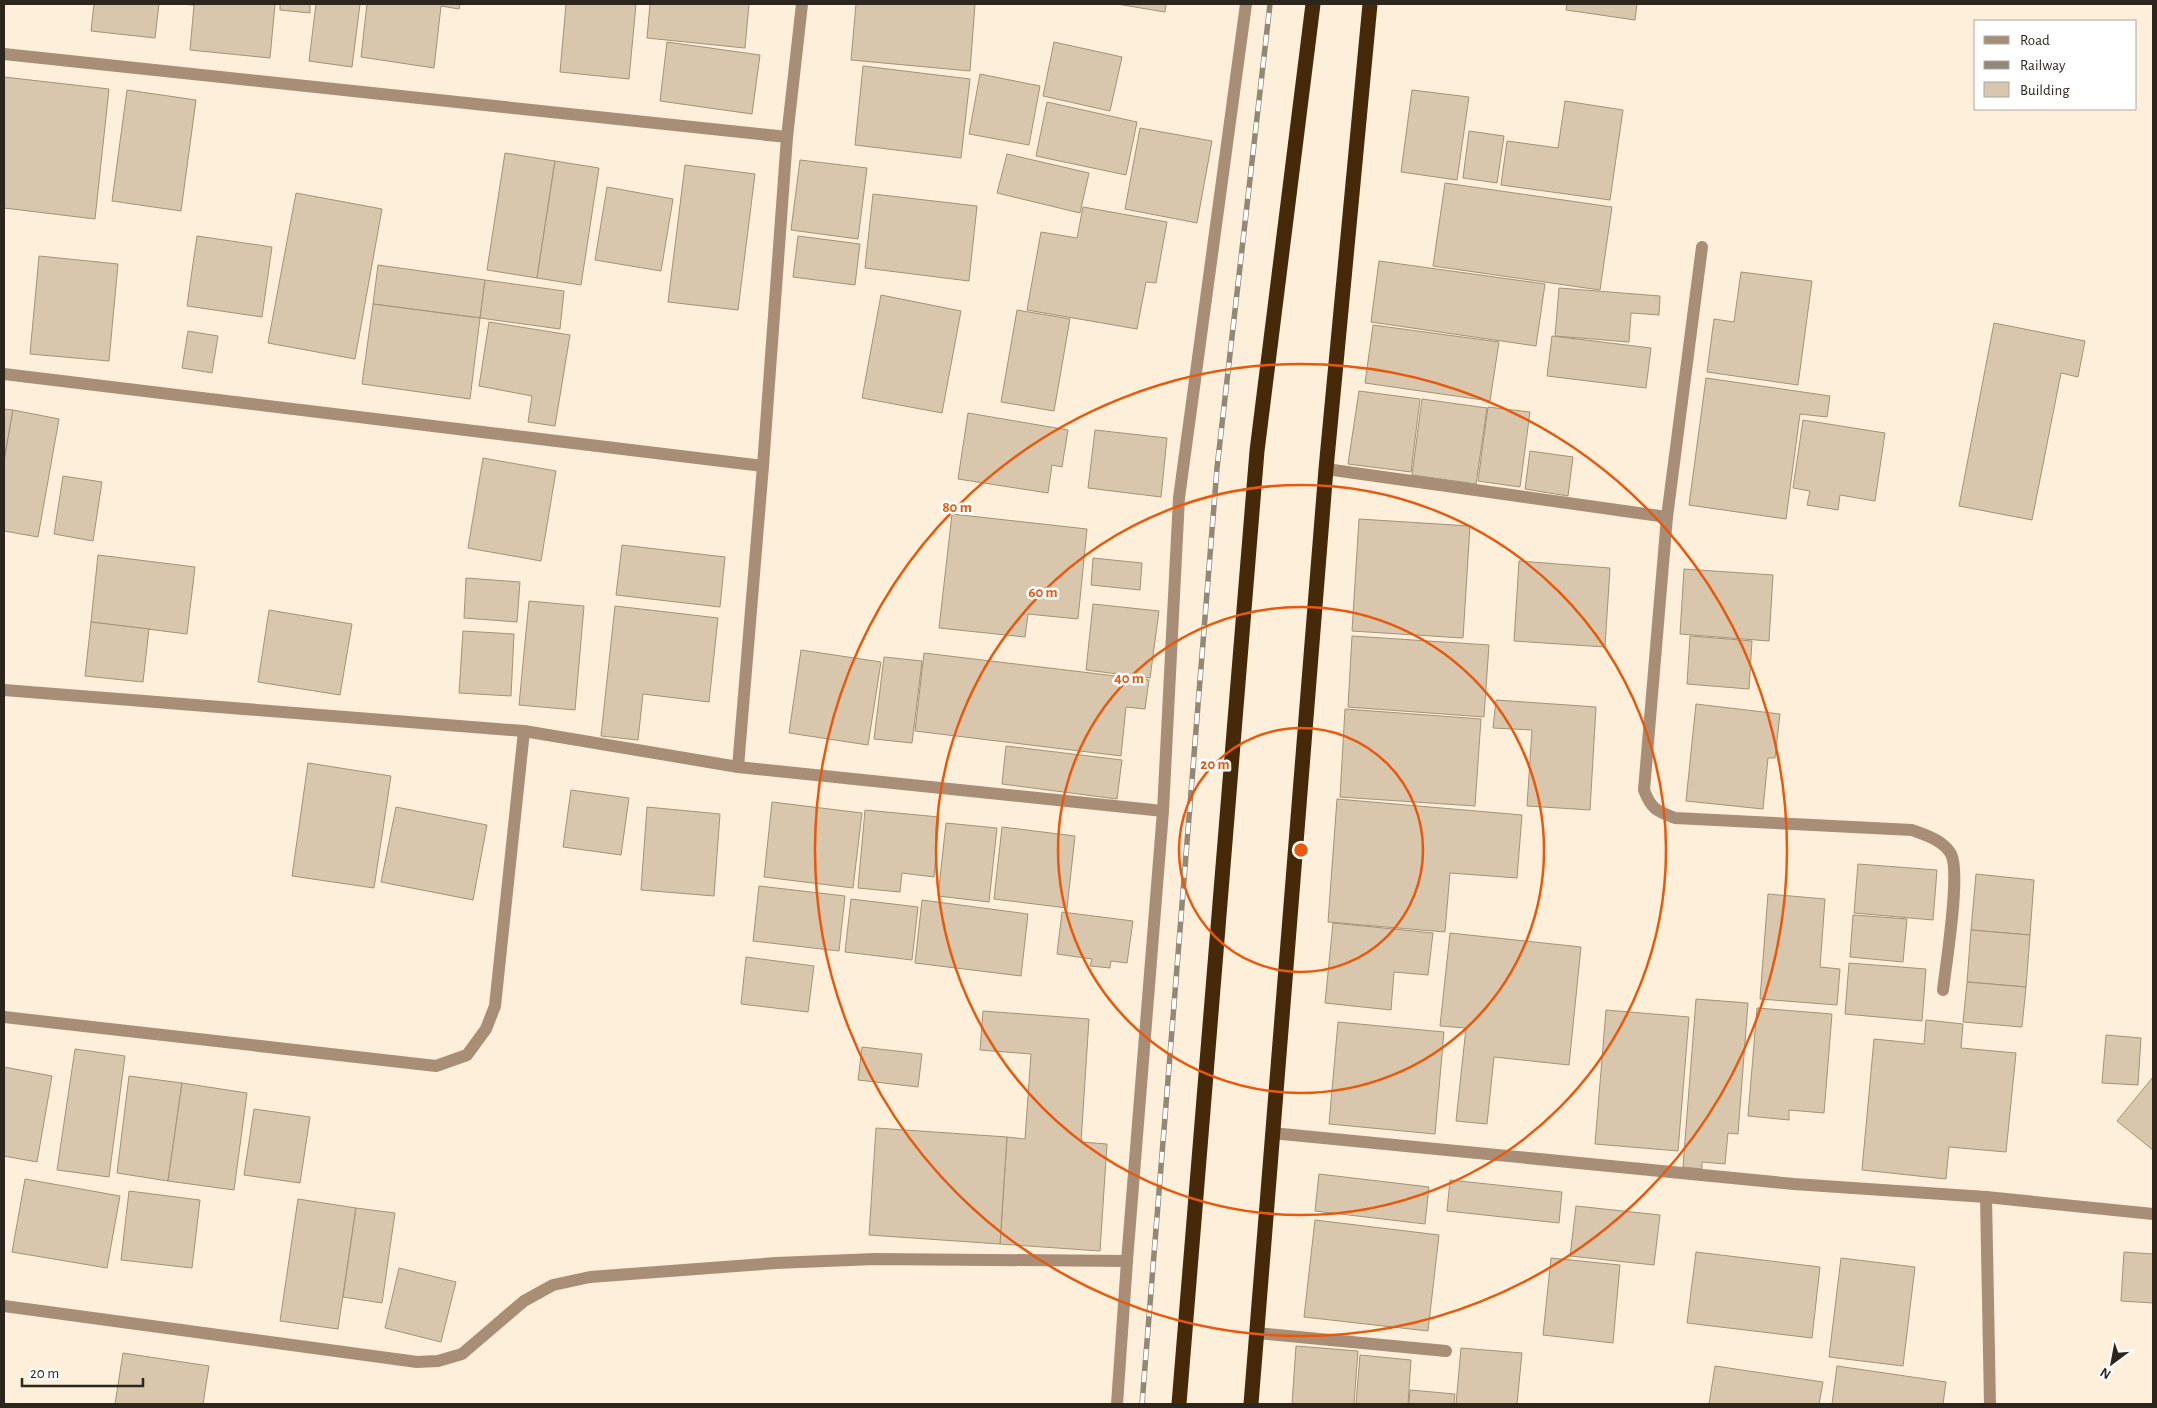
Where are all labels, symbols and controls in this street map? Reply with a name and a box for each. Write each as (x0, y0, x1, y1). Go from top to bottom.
legend (1974, 20, 2137, 110)
text: Road (2020, 33, 2050, 48)
text: Railway (2020, 58, 2066, 73)
text: Building (2020, 83, 2070, 98)
text: 80 m (942, 500, 972, 515)
text: 60 m (1028, 585, 1058, 600)
text: 40 m (1114, 671, 1144, 686)
text: 20 m (1200, 757, 1230, 772)
centre of rings (1292, 841, 1310, 859)
north arrow (2087, 1338, 2137, 1388)
scale bar (22, 1356, 144, 1388)
text: N (2098, 1365, 2113, 1382)
text: 20 m (30, 1366, 59, 1381)

